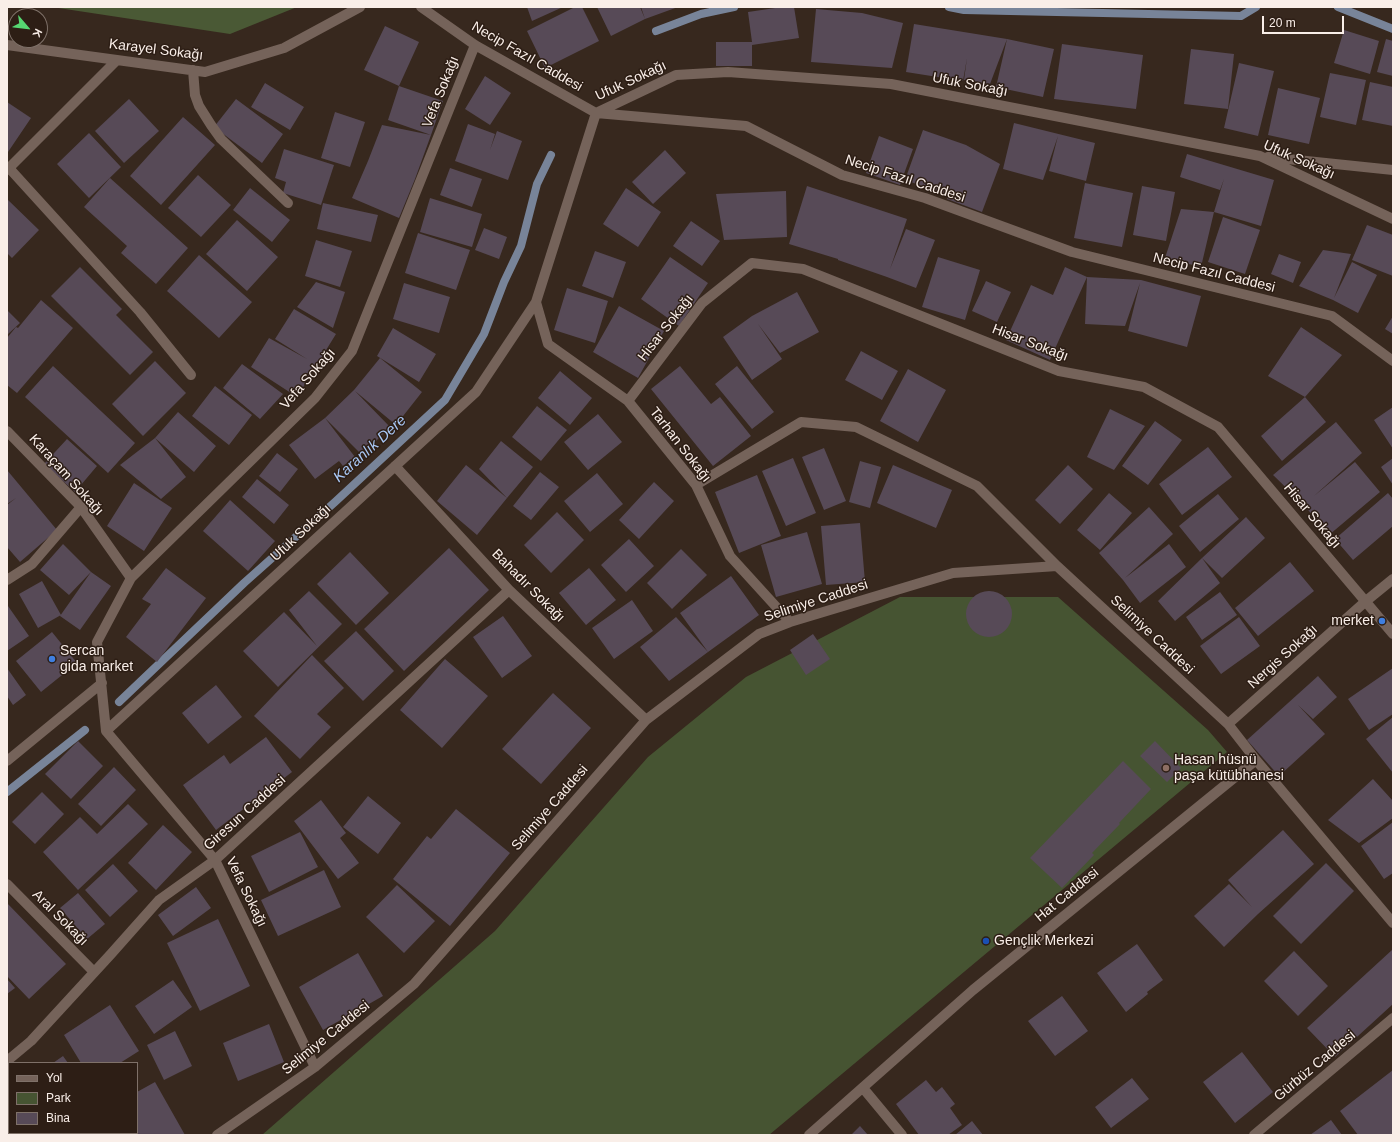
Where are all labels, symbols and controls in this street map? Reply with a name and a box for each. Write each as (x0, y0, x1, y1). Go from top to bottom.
north arrow (8, 8, 48, 48)
scale bar (1264, 8, 1346, 34)
text: 20 m (1269, 16, 1296, 30)
street label: Necip Fazıl Caddesi (469, 18, 585, 96)
text: K (31, 27, 45, 39)
street label: Karayel Sokağı (108, 36, 204, 64)
street label: Vefa Sokağı (419, 54, 463, 130)
street label: Ufuk Sokağı (593, 57, 669, 105)
street label: Ufuk Sokağı (931, 69, 1009, 101)
street label: Ufuk Sokağı (1261, 137, 1337, 183)
street label: Necip Fazıl Caddesi (843, 152, 967, 206)
street label: Necip Fazıl Caddesi (1151, 250, 1277, 296)
street label: Hisar Sokağı (635, 291, 697, 365)
street label: Hisar Sokağı (990, 321, 1070, 365)
street label: Vefa Sokağı (277, 345, 339, 413)
street label: Tarhan Sokağı (646, 404, 714, 486)
water label: Karanlık Dere (330, 412, 410, 486)
street label: Karaçam Sokağı (25, 431, 107, 519)
street label: Hisar Sokağı (1280, 480, 1344, 552)
street label: Ufuk Sokağı (267, 501, 335, 565)
street label: Bahadır Sokağı (488, 546, 568, 626)
street label: Selimiye Caddesi (762, 576, 870, 626)
street label: Selimiye Caddesi (1107, 592, 1197, 678)
place label: merket (1331, 613, 1374, 629)
marker: merket (1377, 616, 1387, 626)
street label: Nergis Sokağı (1245, 621, 1321, 693)
place label: Sercan gida market (60, 643, 133, 676)
marker: Sercan gida market (47, 654, 57, 664)
place label: Hasan hüsnü paşa kütübhanesi (1174, 752, 1284, 784)
street label: Selimiye Caddesi (508, 762, 592, 854)
marker: Hasan hüsnü paşa kütübhanesi (1161, 763, 1171, 773)
street label: Giresun Caddesi (201, 772, 289, 854)
street label: Vefa Sokağı (222, 854, 270, 930)
street label: Hat Caddesi (1032, 864, 1102, 926)
street label: Aral Sokağı (28, 886, 92, 950)
place label: Gençlik Merkezi (994, 933, 1094, 949)
marker: Gençlik Merkezi (981, 936, 991, 946)
street label: Selimiye Caddesi (279, 997, 373, 1079)
street label: Gürbüz Caddesi (1271, 1027, 1359, 1105)
legend (8, 1062, 138, 1134)
text: Yol (46, 1071, 62, 1085)
text: Park (46, 1091, 71, 1105)
text: Bina (46, 1111, 70, 1125)

